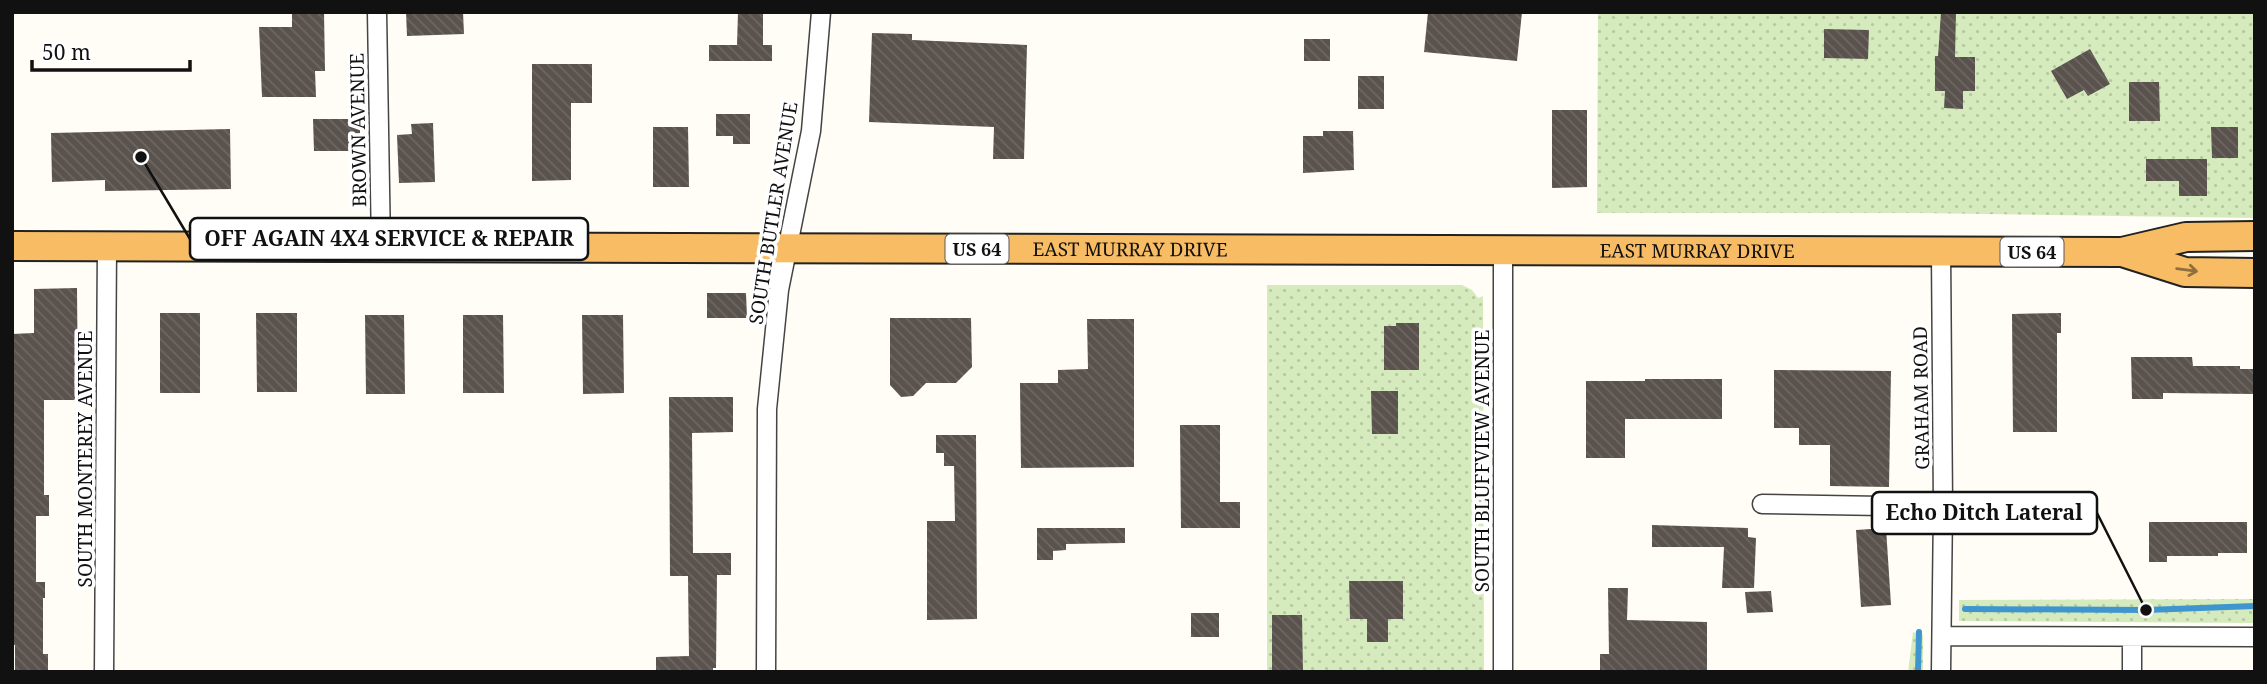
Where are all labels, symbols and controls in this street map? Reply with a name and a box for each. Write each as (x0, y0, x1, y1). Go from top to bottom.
scale bar (32, 28, 189, 72)
text: 50 m (42, 38, 91, 66)
street label: BROWN AVENUE (344, 53, 372, 207)
street label: SOUTH BUTLER AVENUE (743, 100, 803, 326)
callout: OFF AGAIN 4X4 SERVICE & REPAIR (190, 218, 588, 260)
text: OFF AGAIN 4X4 SERVICE & REPAIR (204, 224, 575, 252)
road number: US 64 (946, 234, 1009, 264)
street label: EAST MURRAY DRIVE (1032, 236, 1228, 262)
street label: EAST MURRAY DRIVE (1599, 238, 1795, 264)
road number: US 64 (2000, 238, 2064, 266)
one-way arrow (2175, 264, 2198, 277)
street label: GRAHAM ROAD (1907, 326, 1935, 470)
street label: SOUTH MONTEREY AVENUE (72, 330, 98, 587)
street label: SOUTH BLUFFVIEW AVENUE (1469, 330, 1495, 592)
callout: Echo Ditch Lateral (1872, 492, 2097, 534)
text: Echo Ditch Lateral (1885, 498, 2083, 526)

